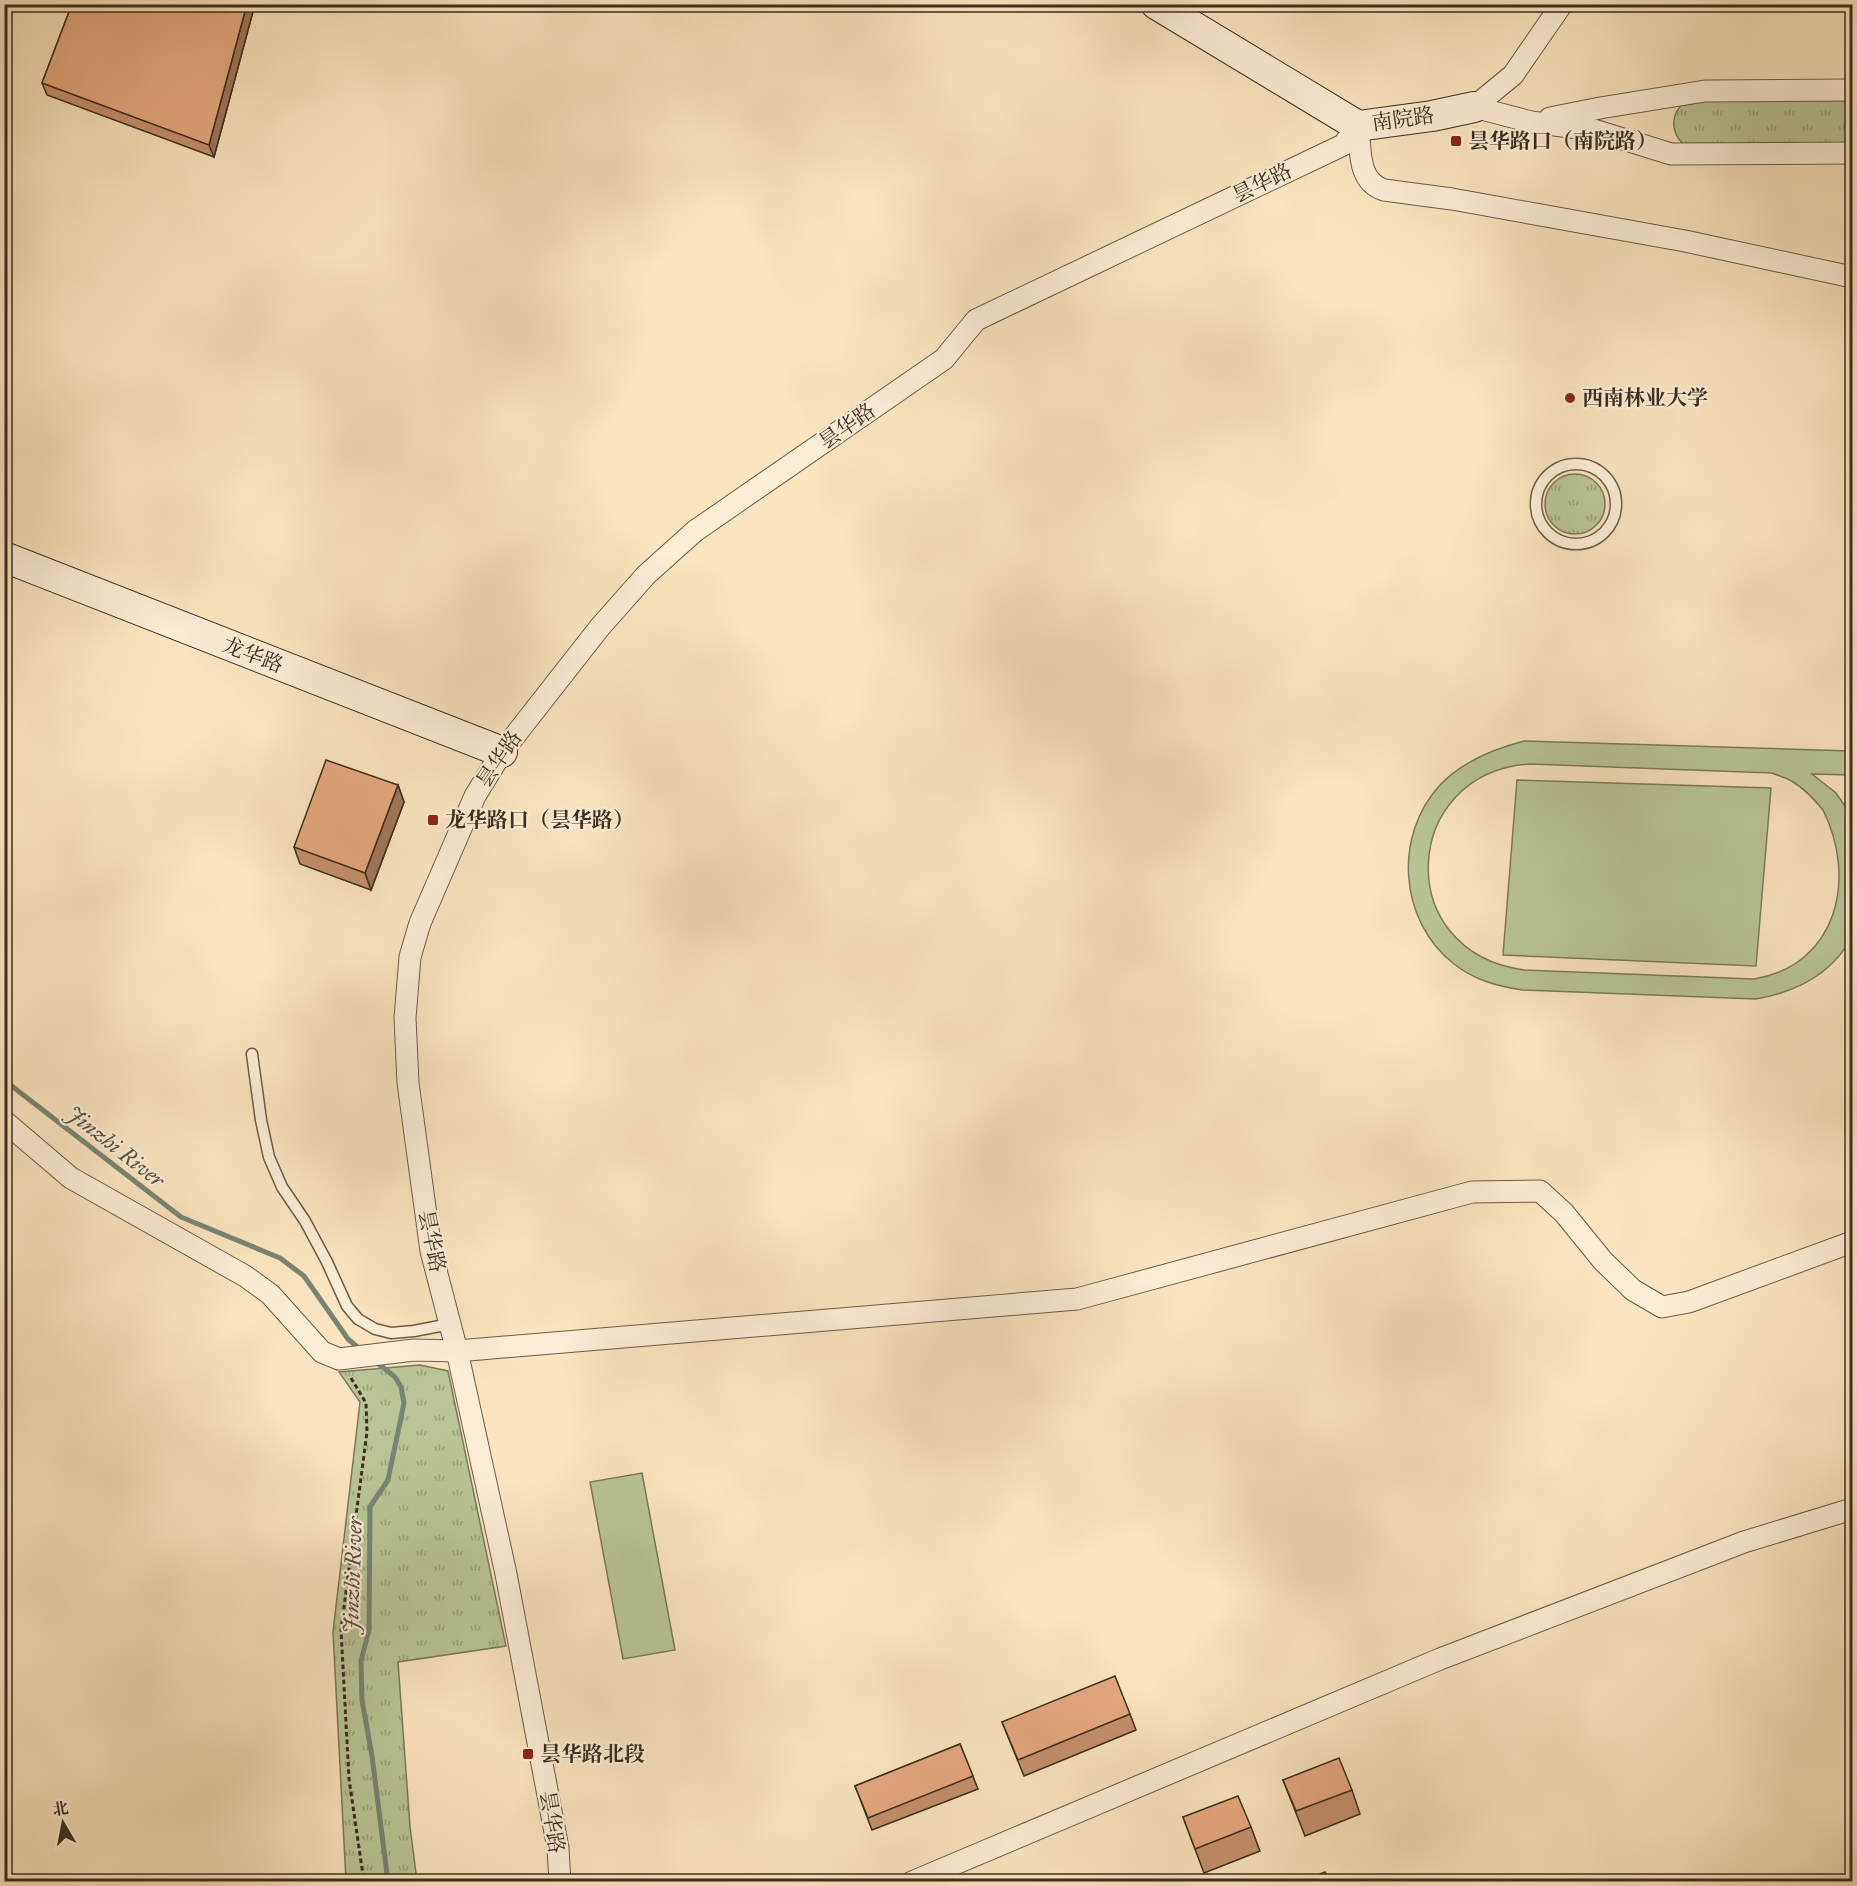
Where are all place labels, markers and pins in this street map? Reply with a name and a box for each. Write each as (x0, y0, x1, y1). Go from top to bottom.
place label: 昙华路口（南院路） (1468, 128, 1657, 154)
marker: 昙华路口（南院路） (1449, 134, 1463, 148)
place label: 西南林业大学 (1582, 385, 1708, 411)
marker: 西南林业大学 (1563, 391, 1577, 405)
place label: 龙华路口（昙华路） (445, 807, 634, 833)
marker: 龙华路口（昙华路） (426, 813, 440, 827)
place label: 昙华路北段 (540, 1741, 645, 1767)
marker: 昙华路北段 (521, 1747, 535, 1761)

